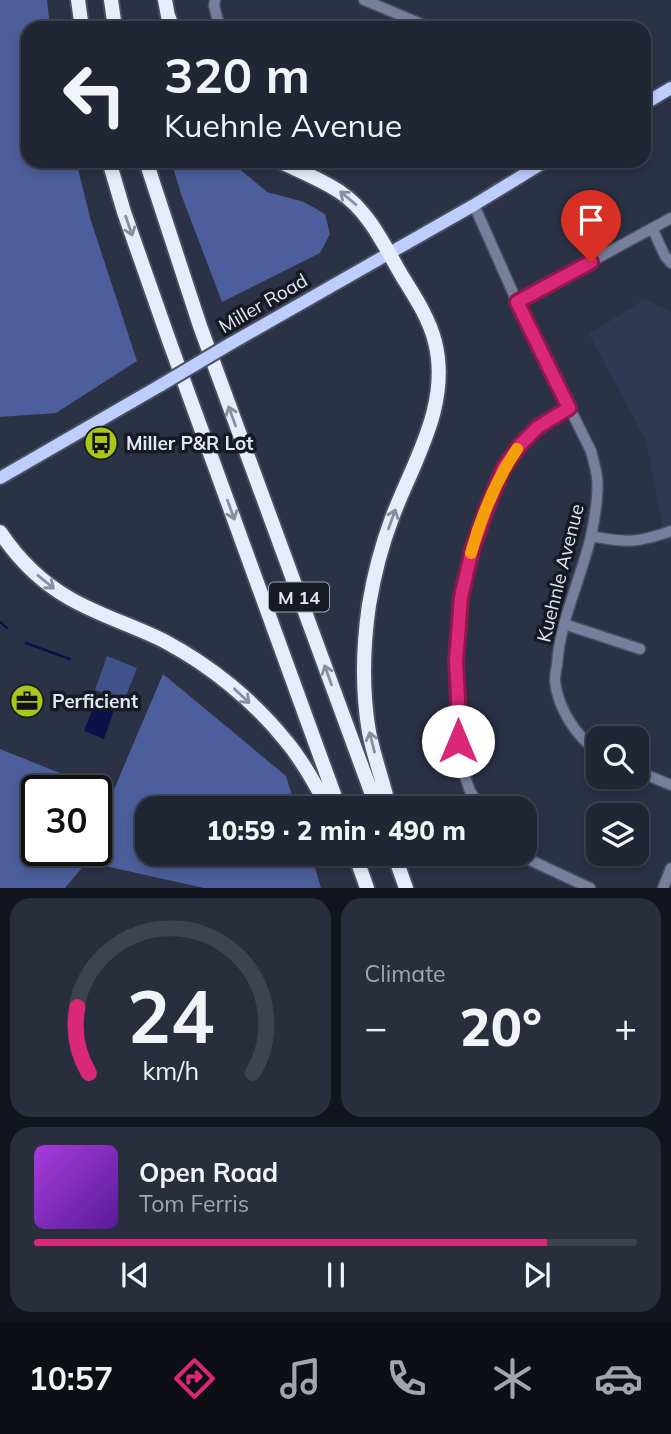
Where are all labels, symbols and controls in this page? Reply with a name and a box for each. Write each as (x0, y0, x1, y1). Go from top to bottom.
text: 320 m (164, 44, 310, 105)
icon: left (49, 49, 140, 140)
text: Kuehnle Avenue (164, 105, 402, 145)
pin (561, 190, 621, 262)
one-way arrow (339, 191, 357, 206)
icon: arrive (572, 201, 610, 239)
one-way arrow (124, 215, 136, 237)
street label: Miller Road (214, 268, 312, 338)
one-way arrow (225, 406, 237, 428)
bus stop icon: Miller P&R Lot (82, 424, 120, 462)
place label: Miller P&R Lot (126, 431, 253, 455)
one-way arrow (226, 498, 238, 520)
street label: Kuehnle Avenue (531, 501, 589, 645)
one-way arrow (387, 508, 399, 530)
one-way arrow (36, 575, 55, 590)
road number: M 14 (269, 582, 329, 612)
one-way arrow (321, 665, 333, 687)
office icon: Perficient (8, 682, 46, 720)
one-way arrow (233, 687, 250, 704)
place label: Perficient (52, 689, 138, 713)
position arrow (421, 704, 495, 778)
map controls (586, 726, 649, 866)
button: search (586, 726, 649, 789)
one-way arrow (365, 731, 378, 754)
speed limit sign: 30 (21, 775, 112, 866)
button: layers (586, 803, 649, 866)
text: 10:59 · 2 min · 490 m (206, 814, 466, 847)
text: Climate (365, 959, 446, 988)
text: 24 (127, 971, 214, 1062)
text: 20° (460, 994, 542, 1059)
text: − (365, 1003, 387, 1051)
text: + (614, 1003, 637, 1051)
text: km/h (142, 1055, 199, 1086)
text: Open Road (139, 1156, 278, 1189)
text: Tom Ferris (139, 1189, 249, 1218)
icon: previous (116, 1256, 154, 1294)
icon: pause (317, 1256, 355, 1294)
icon: next (518, 1256, 556, 1294)
icon: directions (170, 1354, 219, 1403)
icon: music (276, 1354, 325, 1403)
icon: phone (382, 1354, 431, 1403)
icon: climate (488, 1354, 537, 1403)
icon: car (594, 1354, 643, 1403)
text: 10:57 (28, 1358, 113, 1398)

